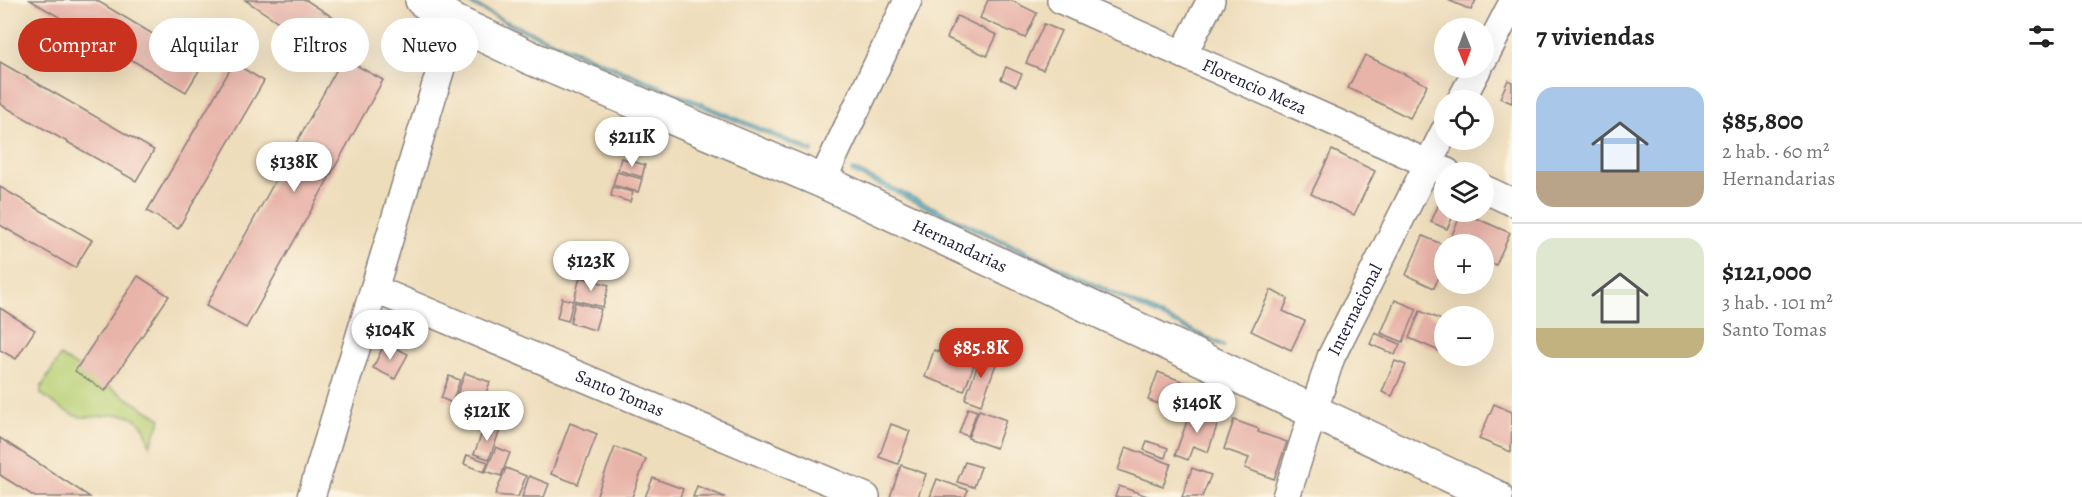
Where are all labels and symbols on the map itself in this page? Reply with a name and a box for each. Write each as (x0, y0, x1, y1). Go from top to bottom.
north arrow (1434, 18, 1494, 78)
street label: Florencio Meza (1199, 52, 1311, 120)
pin: $211K (590, 117, 674, 168)
pin: $138K (252, 142, 336, 193)
street label: Hernandarias (909, 213, 1011, 278)
pin: $123K (549, 241, 633, 292)
street label: Internacional (1322, 259, 1388, 360)
pin: $104K (348, 310, 432, 361)
pin: $85.8K (932, 328, 1030, 379)
street label: Santo Tomas (572, 364, 668, 422)
pin: $140K (1155, 383, 1239, 434)
pin: $121K (445, 391, 529, 442)

